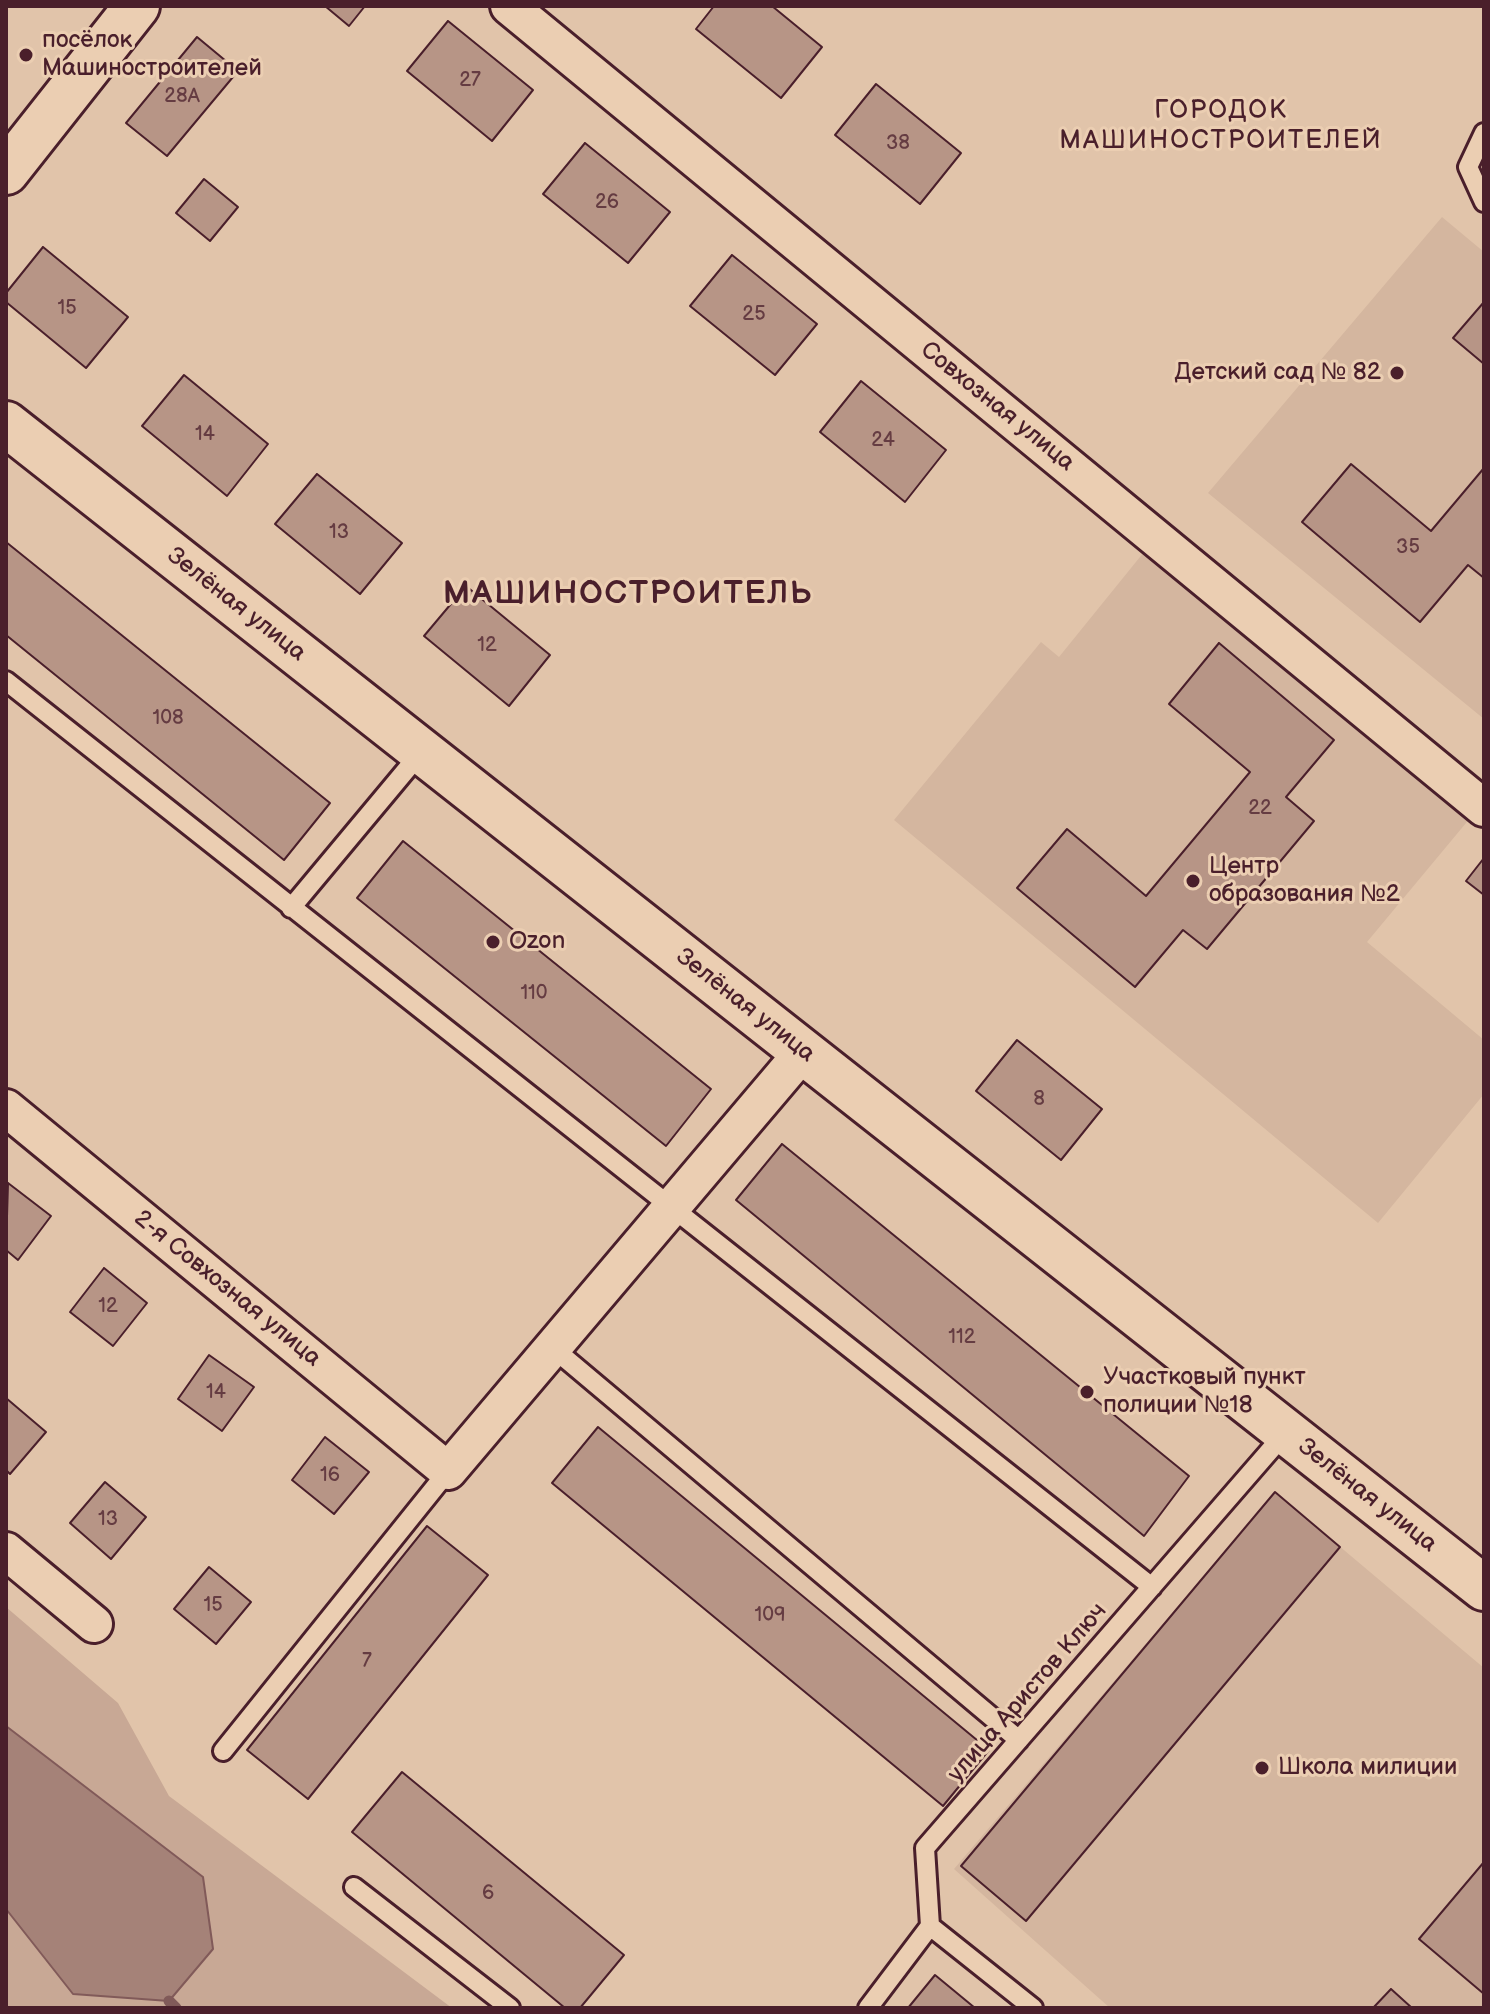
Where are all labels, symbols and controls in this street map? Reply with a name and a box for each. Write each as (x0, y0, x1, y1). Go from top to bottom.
place label: посёлок Машиностроителей (42, 27, 262, 83)
marker: посёлок Машиностроителей (17, 46, 35, 64)
house number: 27 (459, 69, 481, 93)
house number: 28А (164, 85, 200, 109)
district label: ГОРОДОК МАШИНОСТРОИТЕЛЕЙ (1059, 95, 1383, 156)
house number: 38 (886, 132, 910, 156)
house number: 26 (595, 191, 619, 215)
house number: 15 (57, 297, 77, 321)
house number: 25 (742, 303, 766, 327)
street label: Совхозная улица (914, 336, 1080, 478)
place label: Детский сад № 82 (1174, 359, 1381, 387)
marker: Детский сад № 82 (1388, 364, 1406, 382)
house number: 14 (195, 423, 215, 447)
house number: 24 (871, 429, 895, 453)
house number: 13 (329, 521, 349, 545)
house number: 35 (1396, 536, 1420, 560)
street label: Зелёная улица (161, 542, 311, 668)
district label: МАШИНОСТРОИТЕЛЬ (443, 576, 813, 614)
house number: 12 (477, 634, 497, 658)
house number: 108 (152, 707, 184, 731)
house number: 22 (1248, 797, 1272, 821)
place label: Центр образования №2 (1209, 853, 1400, 909)
marker: Центр образования №2 (1184, 872, 1202, 890)
place label: Ozon (509, 928, 565, 956)
marker: Ozon (484, 933, 502, 951)
street label: Зелёная улица (670, 943, 820, 1069)
house number: 110 (520, 982, 548, 1006)
house number: 8 (1033, 1088, 1045, 1112)
street label: 2-я Совхозная улица (128, 1205, 326, 1373)
house number: 12 (98, 1295, 118, 1319)
house number: 112 (948, 1326, 976, 1350)
place label: Участковый пункт полиции №18 (1103, 1364, 1306, 1420)
house number: 14 (206, 1381, 226, 1405)
marker: Участковый пункт полиции №18 (1078, 1383, 1096, 1401)
street label: Зелёная улица (1292, 1433, 1442, 1559)
house number: 16 (320, 1464, 340, 1488)
house number: 13 (98, 1508, 118, 1532)
house number: 15 (203, 1594, 223, 1618)
street label: улица Аристов Ключ (942, 1598, 1114, 1788)
house number: 109 (754, 1604, 786, 1628)
house number: 7 (362, 1650, 372, 1674)
place label: Школа милиции (1278, 1754, 1457, 1782)
marker: Школа милиции (1253, 1759, 1271, 1777)
house number: 6 (482, 1882, 494, 1906)

